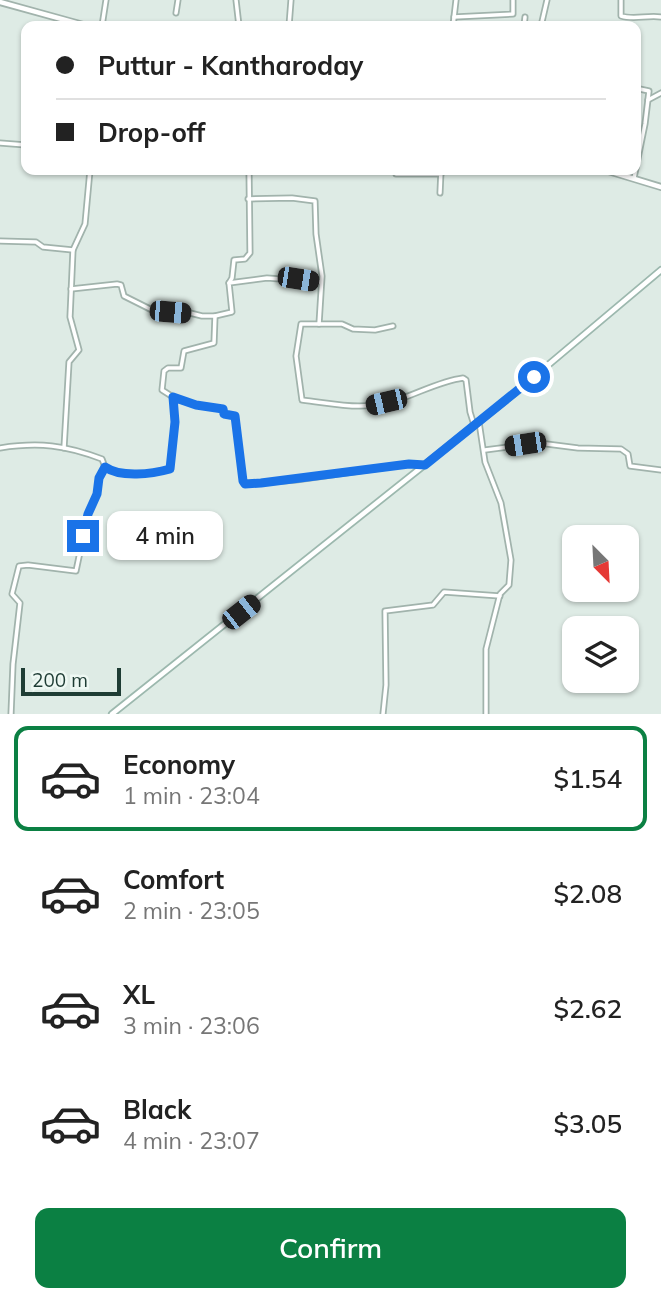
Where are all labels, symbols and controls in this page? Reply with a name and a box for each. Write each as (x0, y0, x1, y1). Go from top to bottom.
text: Puttur - Kantharoday (98, 49, 363, 82)
text: Drop-off (98, 116, 205, 149)
car (276, 265, 321, 293)
car (149, 300, 192, 324)
route start (518, 361, 550, 393)
car (364, 387, 409, 417)
car (503, 430, 548, 458)
callout: 4 min (108, 512, 223, 560)
route end (67, 520, 99, 552)
text: 4 min (135, 521, 195, 550)
north arrow (562, 525, 639, 602)
map controls (562, 525, 639, 693)
car (218, 591, 265, 633)
button: layers (562, 616, 639, 693)
scale bar (21, 665, 121, 697)
text: 200 m (32, 668, 88, 692)
icon: car (39, 747, 102, 810)
text: Economy (123, 748, 235, 781)
text: $1.54 (553, 762, 622, 795)
text: 1 min · 23:04 (123, 781, 260, 810)
icon: car (39, 862, 102, 925)
text: Comfort (123, 863, 224, 896)
text: $2.08 (553, 877, 622, 910)
text: 2 min · 23:05 (123, 896, 260, 925)
icon: car (39, 977, 102, 1040)
text: XL (123, 978, 155, 1011)
text: $2.62 (553, 992, 622, 1025)
text: 3 min · 23:06 (123, 1011, 260, 1040)
icon: car (39, 1092, 102, 1155)
text: Black (123, 1093, 191, 1126)
text: $3.05 (553, 1107, 622, 1140)
text: 4 min · 23:07 (123, 1126, 260, 1155)
button: Confirm (35, 1208, 626, 1288)

